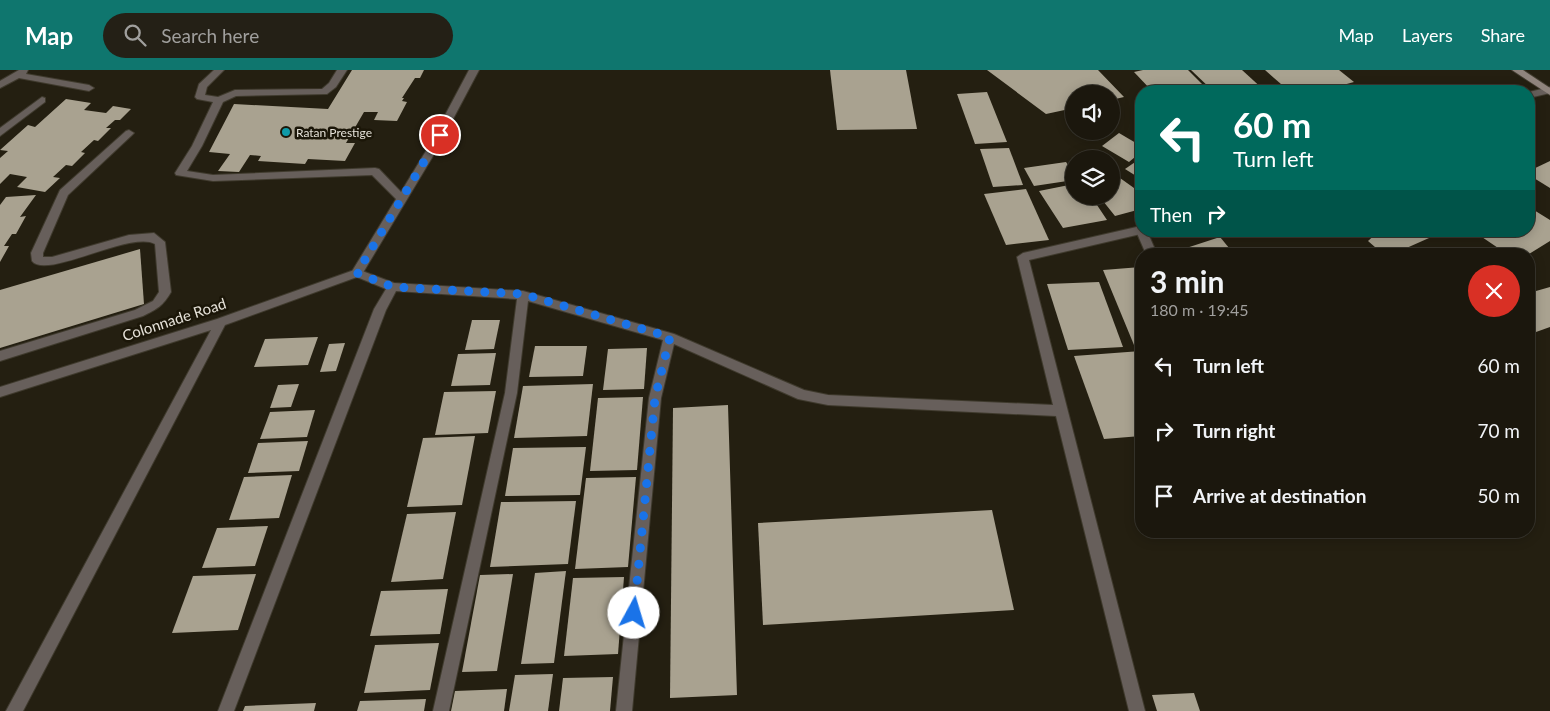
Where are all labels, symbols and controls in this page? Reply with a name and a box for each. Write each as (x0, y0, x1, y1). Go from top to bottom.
search box (103, 13, 453, 58)
text: Map (25, 21, 73, 50)
icon: search (121, 21, 149, 49)
text: Search here (161, 24, 259, 47)
text: Map (1338, 24, 1374, 46)
text: Layers (1402, 24, 1453, 46)
text: Share (1481, 24, 1525, 46)
map controls (1065, 85, 1120, 205)
button: sound (1065, 85, 1120, 140)
text: 60 m (1233, 103, 1311, 145)
icon: left (1150, 105, 1215, 170)
pin (419, 114, 461, 156)
icon: arrive (426, 121, 454, 149)
place label: Ratan Prestige (296, 125, 372, 140)
marker: Ratan Prestige (280, 126, 292, 138)
text: Turn left (1233, 145, 1314, 172)
button: layers (1065, 150, 1120, 205)
icon: right (1202, 200, 1230, 228)
text: Then (1150, 203, 1192, 226)
text: 3 min (1150, 263, 1224, 299)
button: close (1468, 265, 1520, 317)
street label: Colonnade Road (120, 294, 228, 344)
text: 180 m · 19:45 (1150, 300, 1249, 319)
icon: left (1150, 352, 1178, 380)
text: Turn left (1193, 354, 1264, 377)
text: 60 m (1477, 354, 1520, 377)
icon: right (1150, 417, 1178, 445)
text: Turn right (1193, 419, 1275, 442)
text: 70 m (1477, 419, 1520, 442)
icon: arrive (1150, 482, 1178, 510)
text: Arrive at destination (1193, 484, 1366, 507)
text: 50 m (1477, 484, 1520, 507)
position arrow (607, 586, 659, 638)

